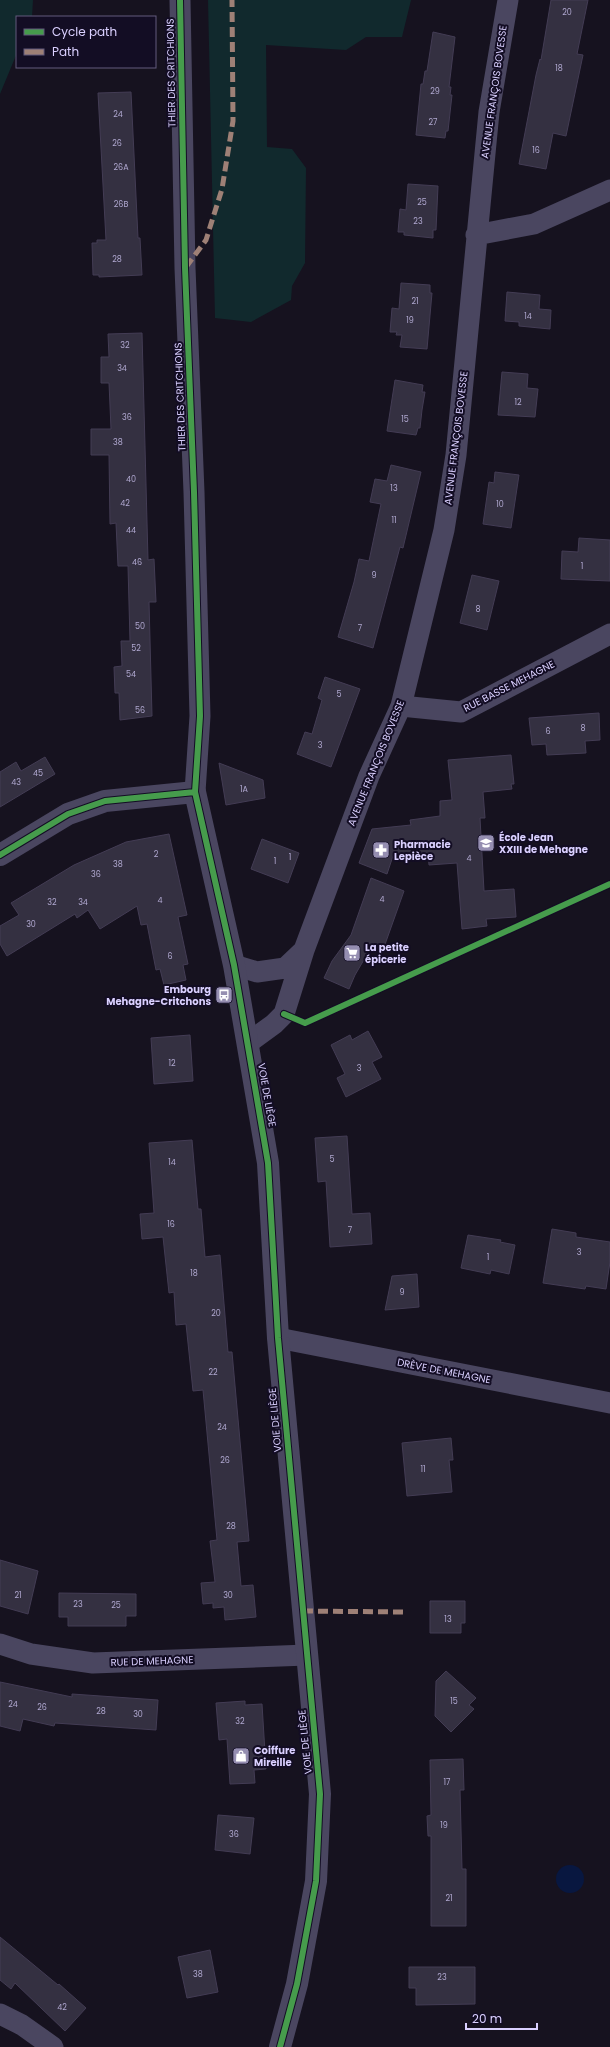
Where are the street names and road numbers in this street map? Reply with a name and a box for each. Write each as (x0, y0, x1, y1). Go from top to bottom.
street label: THIER DES CRITCHIONS (163, 18, 179, 128)
street label: AVENUE FRANÇOIS BOVESSE (477, 24, 511, 160)
street label: THIER DES CRITCHIONS (171, 342, 189, 452)
street label: AVENUE FRANÇOIS BOVESSE (440, 370, 472, 506)
street label: RUE BASSE MEHAGNE (461, 657, 557, 715)
street label: AVENUE FRANÇOIS BOVESSE (344, 698, 408, 828)
street label: VOIE DE LIÈGE (254, 1062, 280, 1128)
street label: DRÈVE DE MEHAGNE (396, 1355, 492, 1387)
street label: VOIE DE LIÈGE (265, 1387, 285, 1453)
street label: RUE DE MEHAGNE (110, 1652, 194, 1670)
street label: VOIE DE LIÈGE (294, 1709, 316, 1775)

